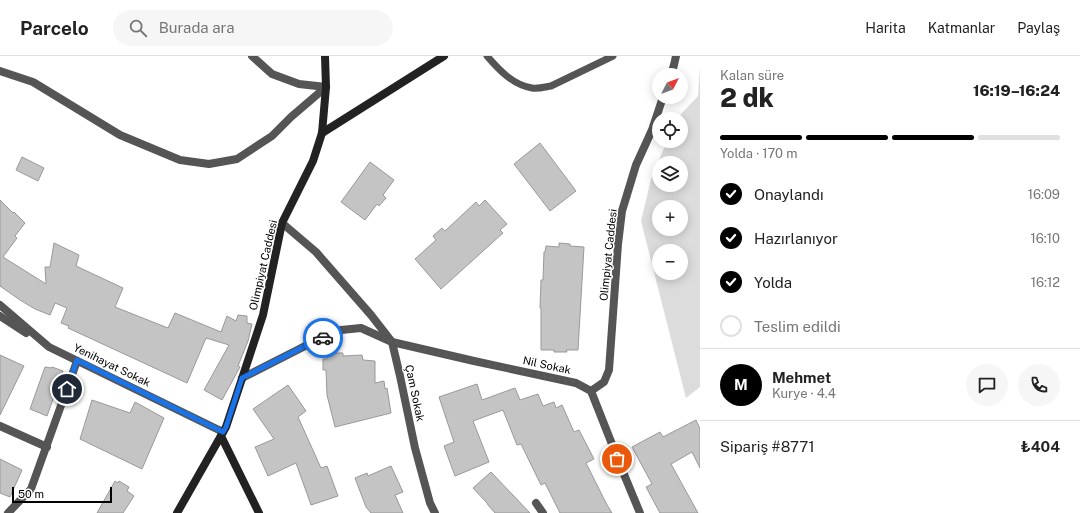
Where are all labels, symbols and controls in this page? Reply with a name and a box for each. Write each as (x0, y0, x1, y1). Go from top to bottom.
search box (113, 10, 393, 46)
text: Parcelo (20, 17, 89, 39)
icon: search (127, 17, 149, 39)
text: Burada ara (159, 19, 234, 36)
text: Harita (865, 20, 906, 36)
text: Katmanlar (928, 20, 995, 36)
text: Paylaş (1017, 20, 1060, 36)
north arrow (652, 68, 688, 104)
map controls (652, 68, 688, 280)
text: Kalan süre (720, 68, 784, 83)
text: 2 dk (720, 82, 774, 113)
text: 16:19–16:24 (973, 82, 1060, 99)
button: locate (652, 112, 688, 148)
text: Yolda · 170 m (720, 146, 797, 161)
button: layers (652, 156, 688, 192)
icon: check (720, 183, 742, 205)
text: Onaylandı (754, 186, 824, 203)
text: 16:09 (1028, 187, 1060, 202)
button: + (652, 200, 688, 236)
street label: Olimpiyat Caddesi (597, 208, 619, 302)
street label: Olimpiyat Caddesi (247, 219, 279, 311)
icon: check (720, 227, 742, 249)
text: Hazırlanıyor (754, 230, 838, 247)
text: 16:10 (1030, 231, 1060, 246)
button: − (652, 244, 688, 280)
icon: check (720, 271, 742, 293)
text: Yolda (754, 274, 792, 291)
text: 16:12 (1031, 275, 1060, 290)
courier (303, 318, 343, 358)
text: Teslim edildi (754, 318, 841, 335)
icon: car (312, 327, 334, 349)
street label: Yenihayat Sokak (72, 341, 152, 389)
street label: Nil Sokak (522, 354, 572, 376)
street label: Çam Sokak (402, 364, 427, 423)
button: chat (966, 364, 1008, 406)
button: phone (1018, 364, 1060, 406)
text: Mehmet (772, 369, 831, 386)
pin (50, 372, 84, 406)
text: M (734, 376, 748, 393)
icon: home (56, 378, 78, 400)
text: Kurye · 4.4 (772, 386, 836, 401)
text: Sipariş #8771 (720, 438, 815, 455)
text: ₺404 (1021, 438, 1060, 455)
pin (600, 442, 634, 476)
icon: bag (606, 448, 628, 470)
scale bar (12, 485, 112, 504)
text: 50 m (18, 488, 44, 500)

